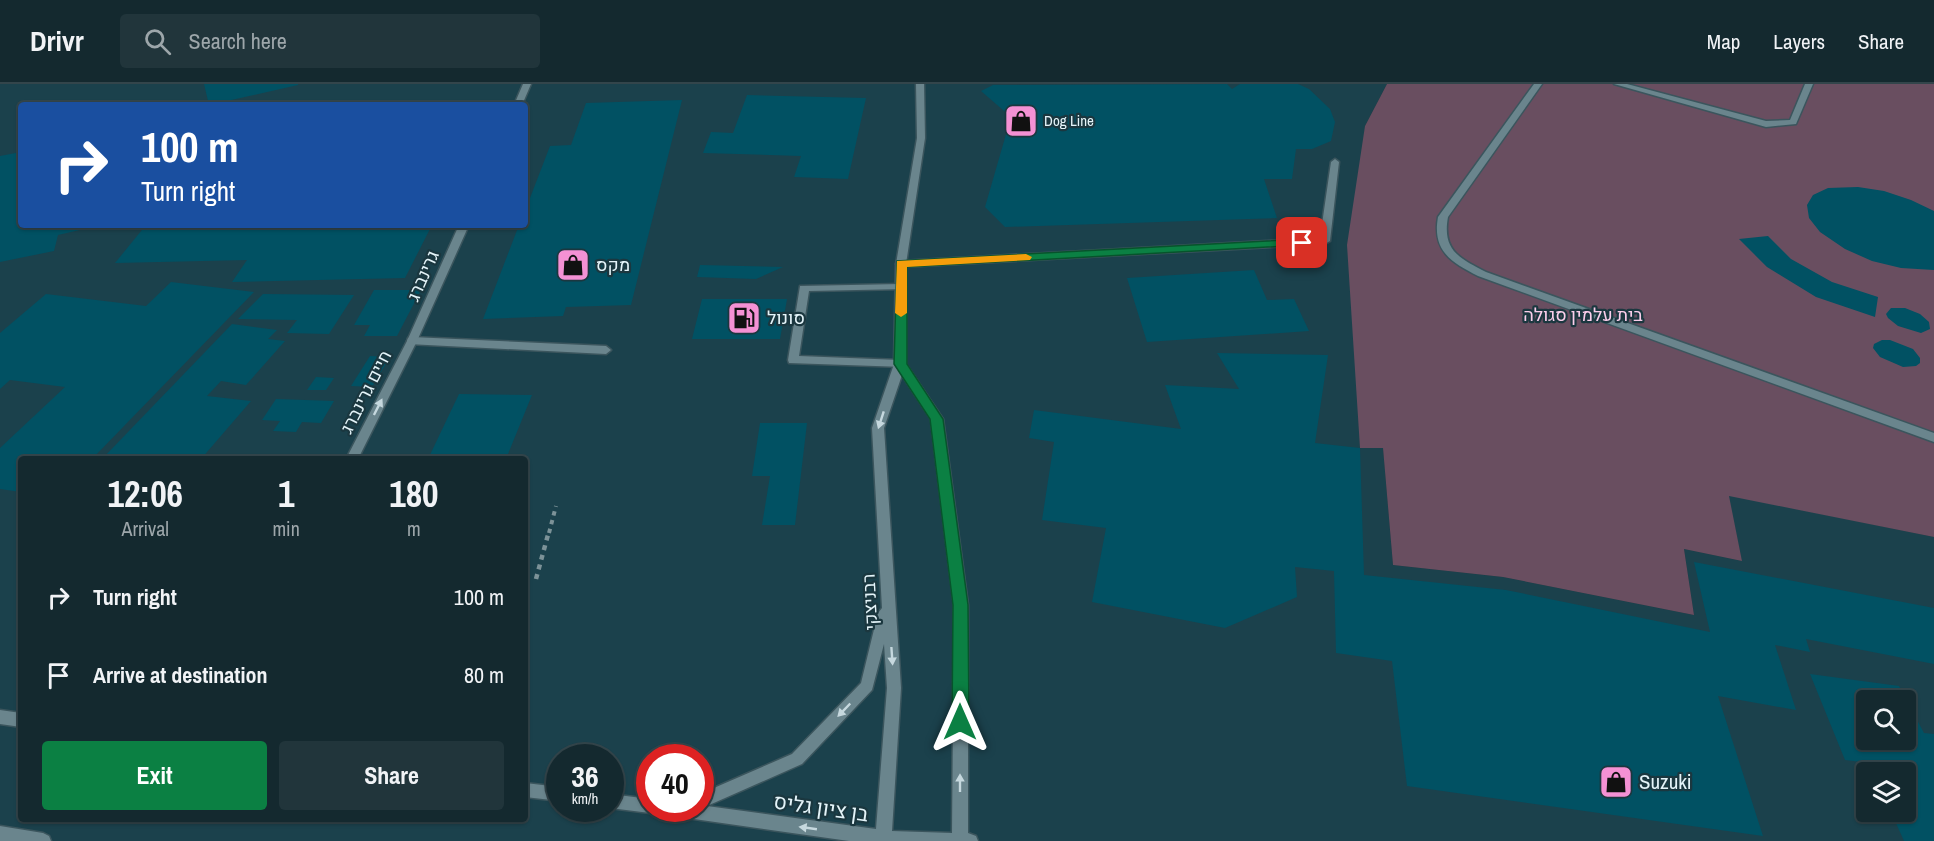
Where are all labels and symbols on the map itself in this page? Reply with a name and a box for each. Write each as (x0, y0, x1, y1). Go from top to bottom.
shop icon: Dog Line (1003, 103, 1039, 139)
place label: Dog Line (1044, 110, 1094, 131)
pin (1276, 217, 1327, 268)
street label: גרינברג (400, 246, 445, 305)
shop icon: מקס (555, 247, 591, 283)
place label: מקס (596, 252, 630, 277)
fuel station icon: סונול (726, 300, 762, 336)
park label: בית עלמין סגולה (1523, 302, 1643, 327)
place label: סונול (767, 305, 805, 330)
street label: חיים גרינברג (334, 346, 397, 438)
one-way arrow (373, 398, 383, 415)
one-way arrow (876, 411, 885, 429)
street label: רבניצקי (856, 573, 883, 631)
one-way arrow (887, 646, 896, 665)
position arrow (928, 690, 992, 754)
one-way arrow (837, 702, 851, 717)
speed limit sign: 40 (636, 744, 714, 822)
shop icon: Suzuki (1598, 764, 1634, 800)
place label: Suzuki (1639, 767, 1692, 796)
one-way arrow (955, 773, 965, 792)
street label: בן ציון גליס (772, 787, 870, 828)
one-way arrow (798, 823, 817, 832)

